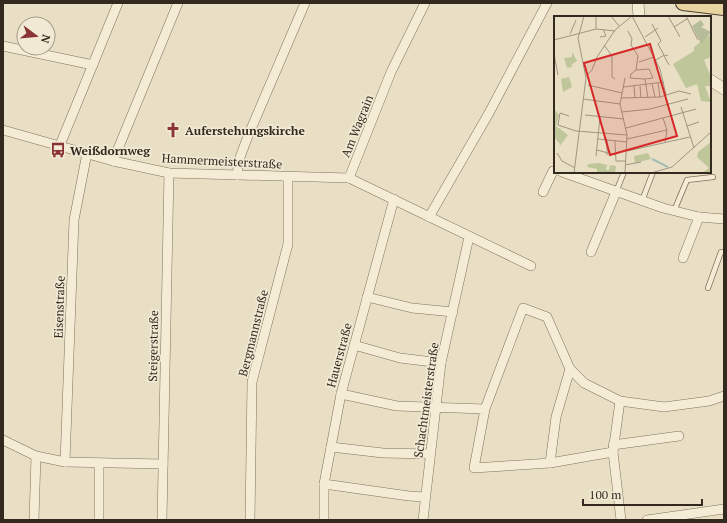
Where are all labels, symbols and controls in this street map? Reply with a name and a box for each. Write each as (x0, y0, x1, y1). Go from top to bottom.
north arrow (16, 16, 56, 56)
inset map (554, 16, 711, 173)
text: N (38, 33, 53, 45)
street label: Am Wagrain (338, 93, 376, 159)
church icon: Auferstehungskirche (164, 121, 182, 139)
place label: Auferstehungskirche (185, 123, 305, 138)
bus stop icon: Weißdornweg (49, 141, 67, 159)
place label: Weißdornweg (70, 143, 150, 158)
street label: Hammermeisterstraße (161, 150, 283, 172)
street label: Eisenstraße (50, 275, 68, 339)
street label: Bergmannstraße (235, 288, 271, 378)
street label: Steigerstraße (145, 310, 161, 382)
street label: Hauerstraße (323, 321, 355, 389)
street label: Schachtmeisterstraße (410, 341, 442, 459)
scale bar (583, 481, 702, 507)
text: 100 m (589, 487, 622, 502)

